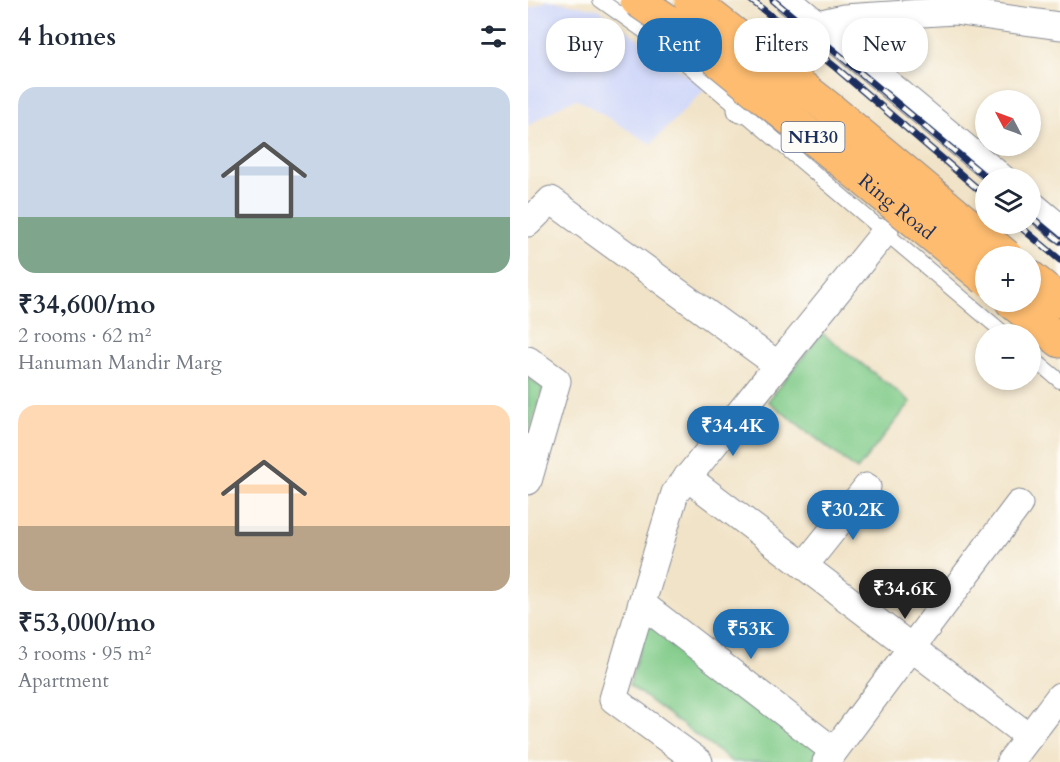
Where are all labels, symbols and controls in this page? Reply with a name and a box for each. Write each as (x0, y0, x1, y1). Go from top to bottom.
chip: Buy (546, 18, 625, 72)
chip: Rent (637, 18, 722, 72)
chip: Filters (734, 18, 830, 72)
chip: New (842, 18, 928, 72)
text: 4 homes (18, 19, 116, 54)
icon: filters (477, 20, 510, 53)
north arrow (975, 90, 1041, 156)
map controls (975, 90, 1041, 390)
road number: NH30 (782, 122, 844, 152)
icon: home (210, 126, 318, 234)
street label: Ring Road (853, 167, 941, 246)
button: layers (975, 168, 1041, 234)
button: + (975, 246, 1041, 312)
text: ₹34,600/mo (18, 287, 155, 322)
text: 2 rooms · 62 m² (18, 322, 151, 349)
button: − (975, 324, 1041, 390)
text: Hanuman Mandir Marg (18, 349, 222, 376)
pin: ₹34.4K (684, 406, 782, 457)
text: ₹34.4K (701, 412, 765, 439)
icon: home (210, 444, 318, 552)
pin: ₹30.2K (804, 490, 902, 541)
text: ₹30.2K (821, 496, 885, 523)
pin: ₹34.6K (856, 569, 954, 620)
text: ₹34.6K (873, 575, 937, 602)
text: ₹53,000/mo (18, 605, 155, 640)
pin: ₹53K (715, 609, 787, 660)
text: ₹53K (727, 615, 775, 642)
text: 3 rooms · 95 m² (18, 640, 151, 667)
text: Apartment (18, 667, 109, 694)

